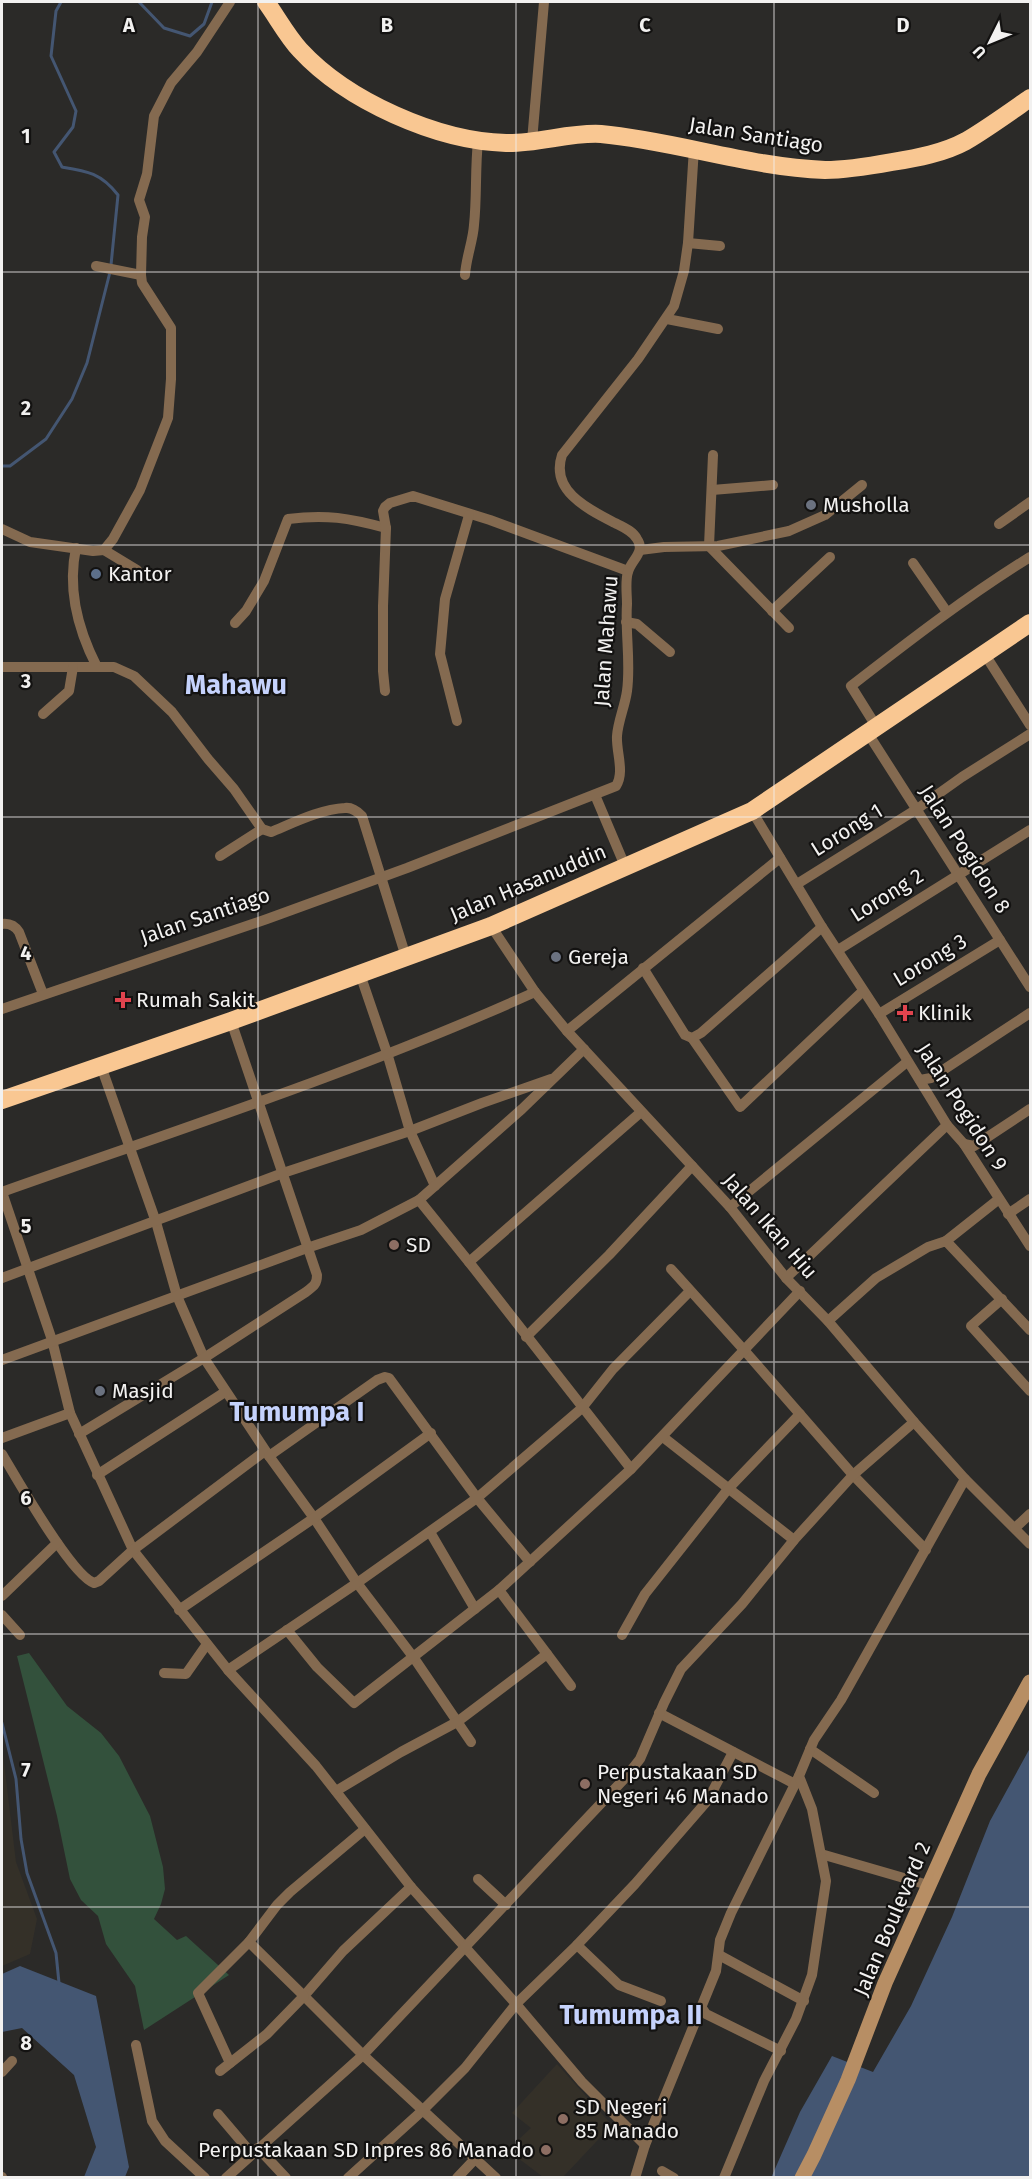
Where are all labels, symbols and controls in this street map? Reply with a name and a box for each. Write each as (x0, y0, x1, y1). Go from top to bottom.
north arrow (960, 12, 1020, 72)
text: A (122, 13, 136, 37)
text: B (381, 13, 393, 37)
text: C (639, 13, 651, 37)
text: D (896, 13, 910, 37)
text: U (969, 42, 990, 62)
street label: Jalan Santiago (687, 112, 825, 158)
text: 1 (21, 124, 31, 148)
text: 2 (21, 396, 31, 420)
place label: Musholla (823, 492, 910, 518)
marker: Musholla (804, 498, 818, 512)
place label: Kantor (108, 561, 172, 587)
marker: Kantor (89, 567, 103, 581)
street label: Jalan Mahawu (588, 574, 624, 708)
text: 3 (20, 669, 31, 693)
district label: Mahawu (185, 669, 287, 701)
street label: Jalan Pogidon 8 (914, 780, 1016, 918)
street label: Lorong 1 (806, 798, 888, 862)
street label: Jalan Hasanuddin (446, 838, 610, 928)
street label: Lorong 2 (846, 862, 928, 928)
street label: Jalan Santiago (137, 882, 273, 950)
street label: Lorong 3 (888, 928, 972, 992)
text: 4 (20, 941, 32, 965)
place label: Gereja (568, 944, 629, 970)
marker: Gereja (549, 950, 563, 964)
place label: Rumah Sakit (136, 987, 256, 1013)
marker: Rumah Sakit (114, 991, 132, 1009)
place label: Klinik (918, 1000, 972, 1026)
marker: Klinik (896, 1004, 914, 1022)
street label: Jalan Pogidon 9 (911, 1038, 1013, 1176)
street label: Jalan Ikan Hiu (717, 1168, 823, 1284)
text: 5 (21, 1214, 32, 1238)
place label: SD (406, 1232, 431, 1258)
marker: SD (387, 1238, 401, 1252)
place label: Masjid (112, 1378, 174, 1404)
marker: Masjid (93, 1384, 107, 1398)
district label: Tumumpa I (230, 1396, 364, 1428)
text: 6 (20, 1486, 32, 1510)
text: 7 (21, 1758, 31, 1782)
place label: Perpustakaan SD Negeri 46 Manado (597, 1759, 769, 1809)
marker: Perpustakaan SD Negeri 46 Manado (578, 1777, 592, 1791)
street label: Jalan Boulevard 2 (848, 1838, 936, 2000)
district label: Tumumpa II (560, 1999, 702, 2031)
text: 8 (20, 2031, 32, 2055)
place label: SD Negeri 85 Manado (575, 2094, 679, 2144)
marker: SD Negeri 85 Manado (556, 2112, 570, 2126)
place label: Perpustakaan SD Inpres 86 Manado (198, 2137, 534, 2163)
marker: Perpustakaan SD Inpres 86 Manado (539, 2143, 553, 2157)

